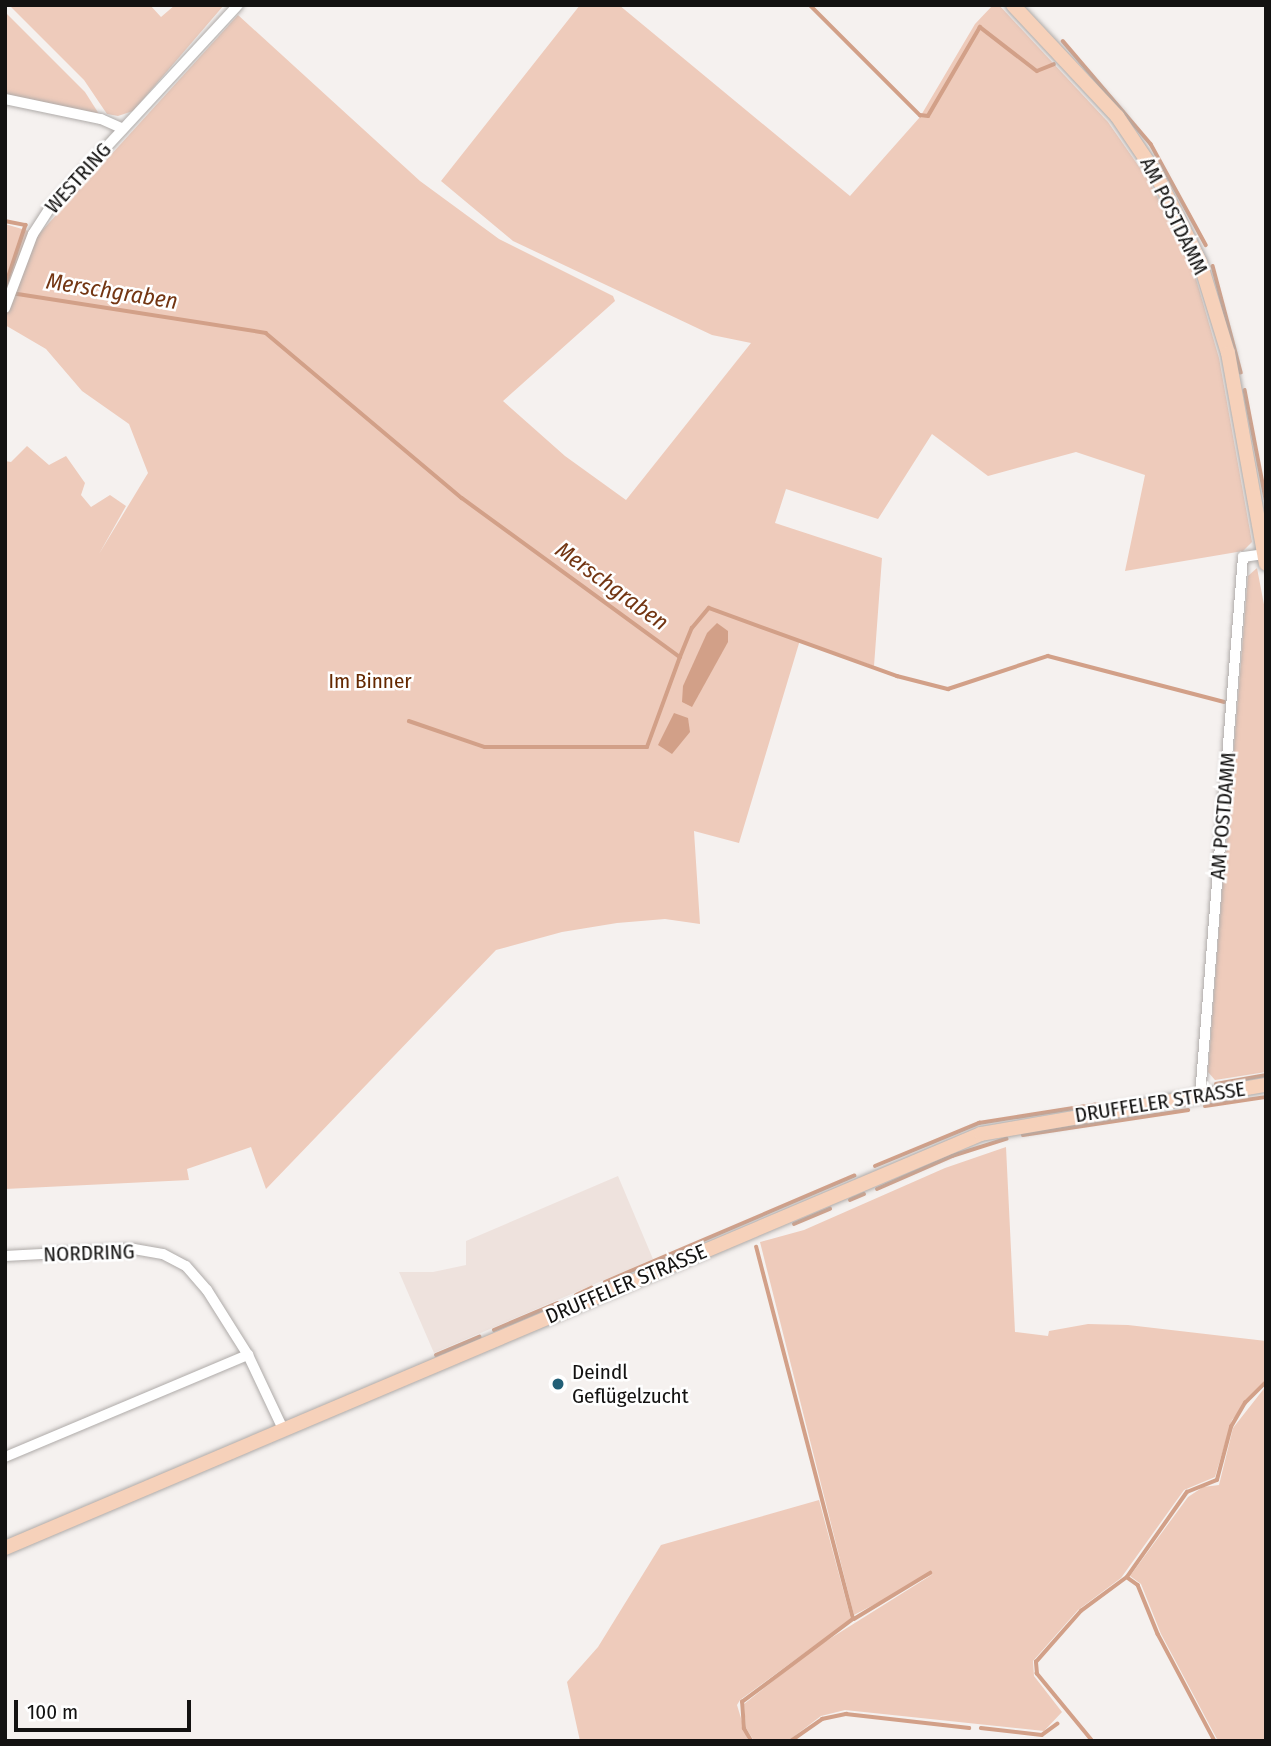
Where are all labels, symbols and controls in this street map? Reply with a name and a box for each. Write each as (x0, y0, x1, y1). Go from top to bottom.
street label: WESTRING (40, 137, 116, 219)
street label: AM POSTDAMM (1135, 153, 1213, 279)
water label: Merschgraben (44, 267, 180, 315)
water label: Merschgraben (550, 536, 674, 636)
park label: Im Binner (328, 668, 412, 694)
street label: AM POSTDAMM (1205, 751, 1241, 881)
street label: DRUFFELER STRASSE (1073, 1076, 1247, 1128)
street label: NORDRING (43, 1239, 135, 1267)
street label: DRUFFELER STRASSE (542, 1239, 710, 1329)
place label: Deindl Geflügelzucht (572, 1359, 689, 1409)
marker: Deindl Geflügelzucht (550, 1376, 566, 1392)
scale bar (18, 1686, 194, 1730)
text: 100 m (27, 1699, 78, 1725)

